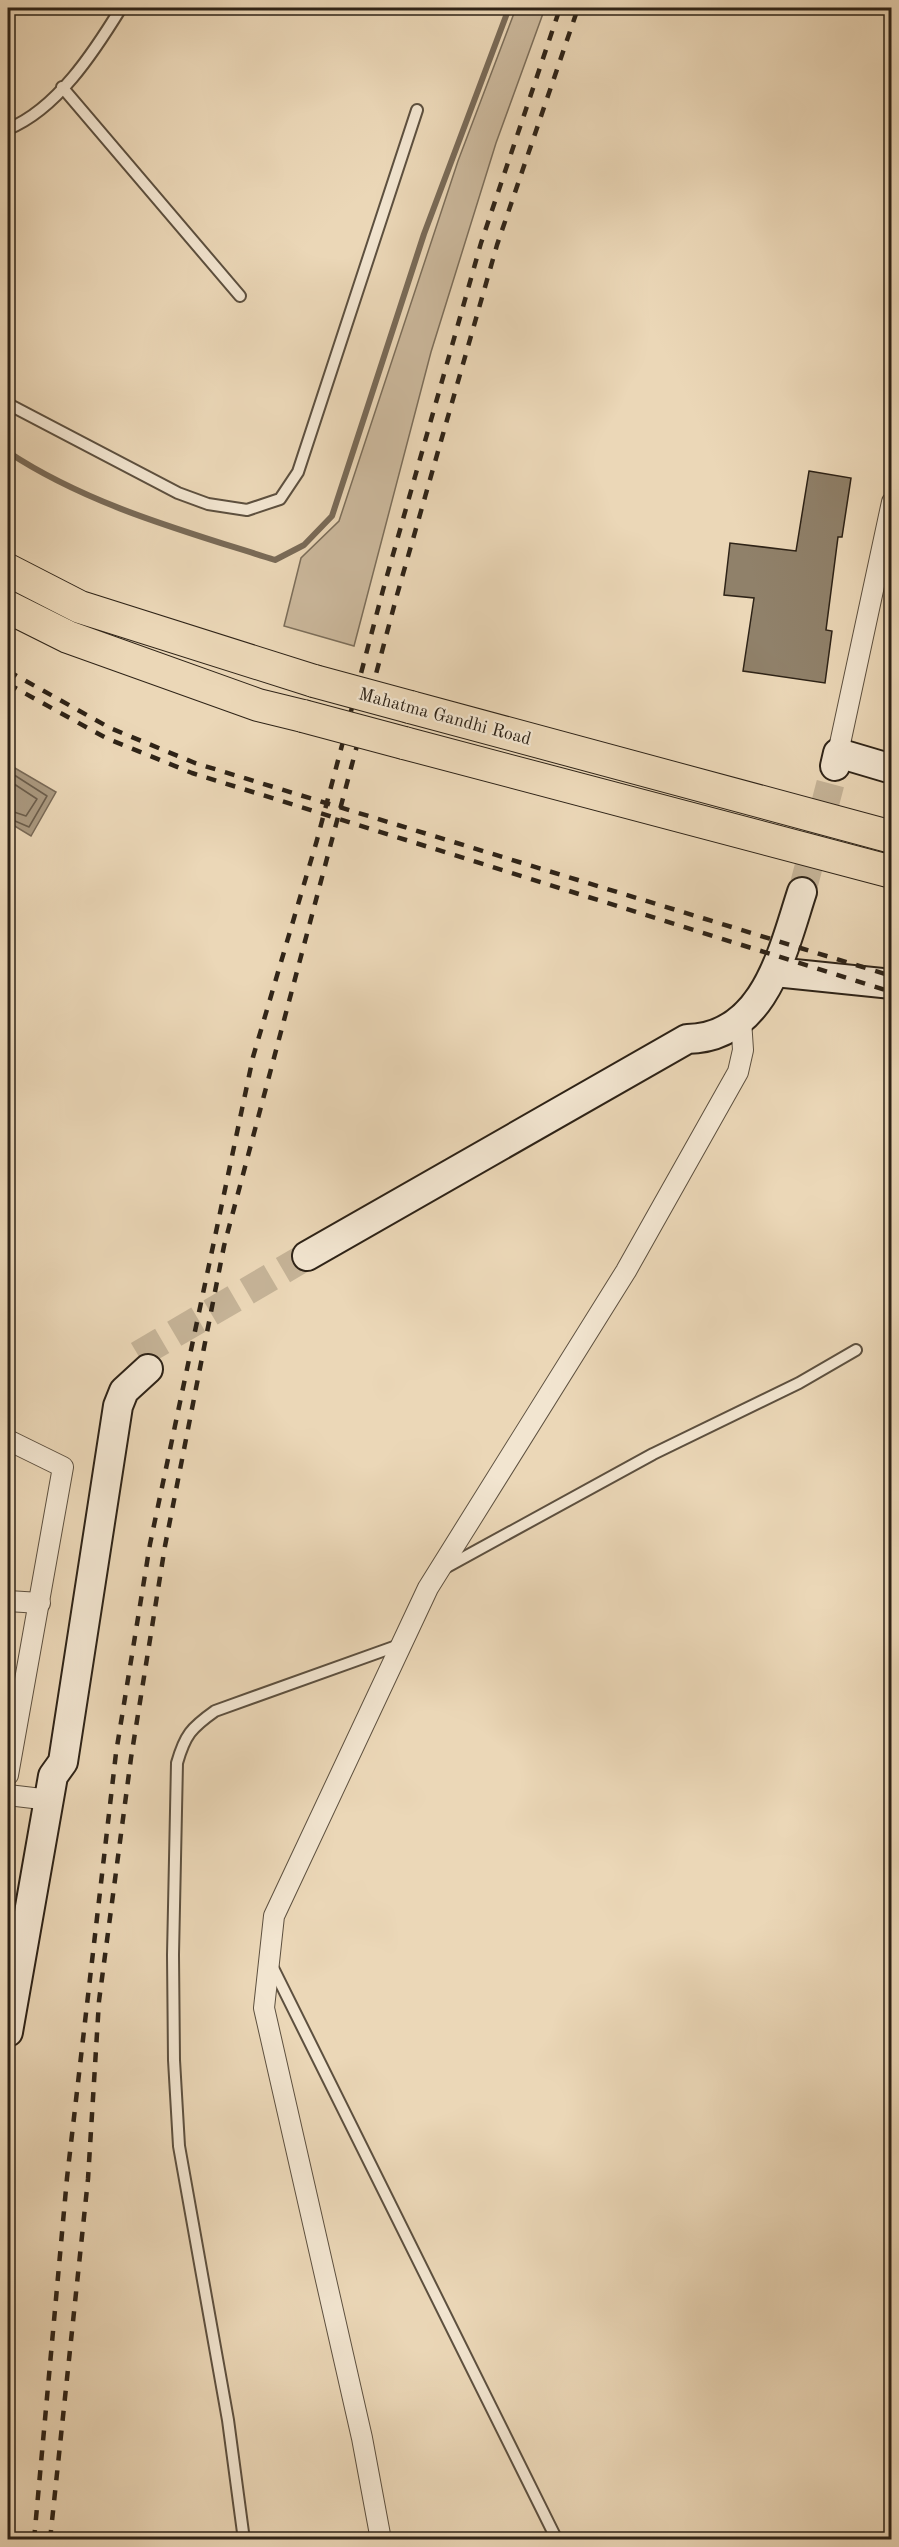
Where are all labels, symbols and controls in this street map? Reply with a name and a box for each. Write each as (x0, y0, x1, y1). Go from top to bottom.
street label: Mahatma Gandhi Road (356, 685, 533, 749)

